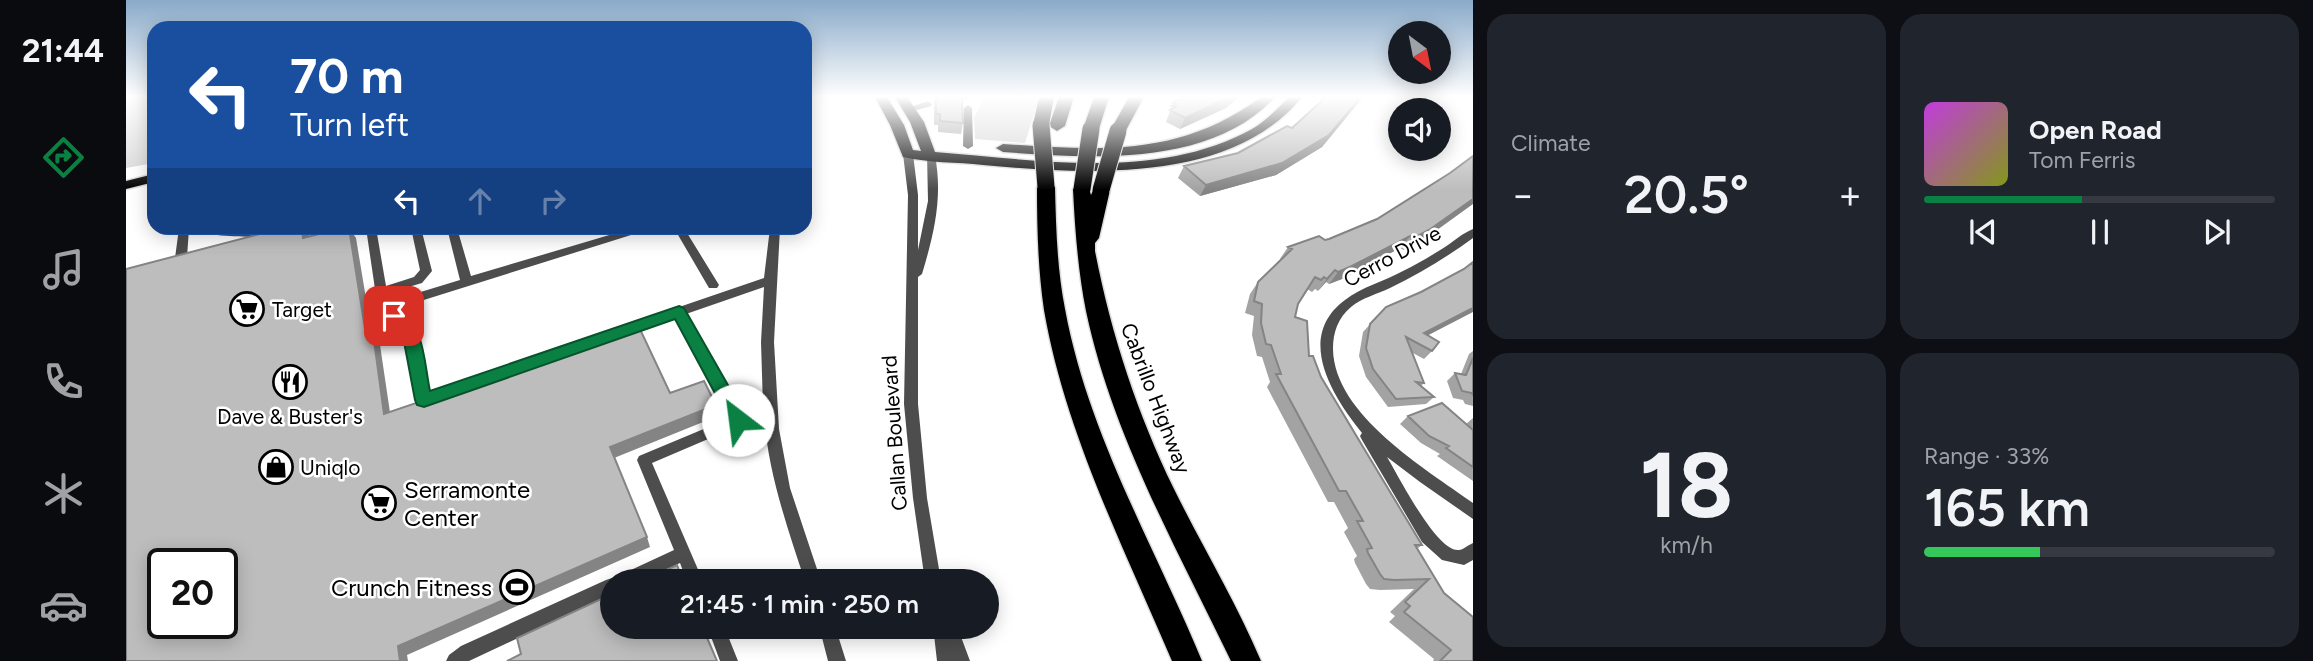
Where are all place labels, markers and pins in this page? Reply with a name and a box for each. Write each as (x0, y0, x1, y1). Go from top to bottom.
pin (364, 286, 424, 346)
supermarket icon: Target (228, 290, 266, 328)
place label: Target (272, 297, 332, 322)
restaurant icon: Dave & Buster's (271, 363, 309, 401)
place label: Dave & Buster's (217, 404, 363, 429)
shop icon: Uniqlo (257, 448, 295, 486)
place label: Uniqlo (300, 455, 360, 480)
place label: Serramonte Center (404, 475, 530, 532)
supermarket icon: Serramonte Center (360, 484, 398, 522)
sports icon: Crunch Fitness (498, 568, 536, 606)
place label: Crunch Fitness (331, 573, 492, 602)

